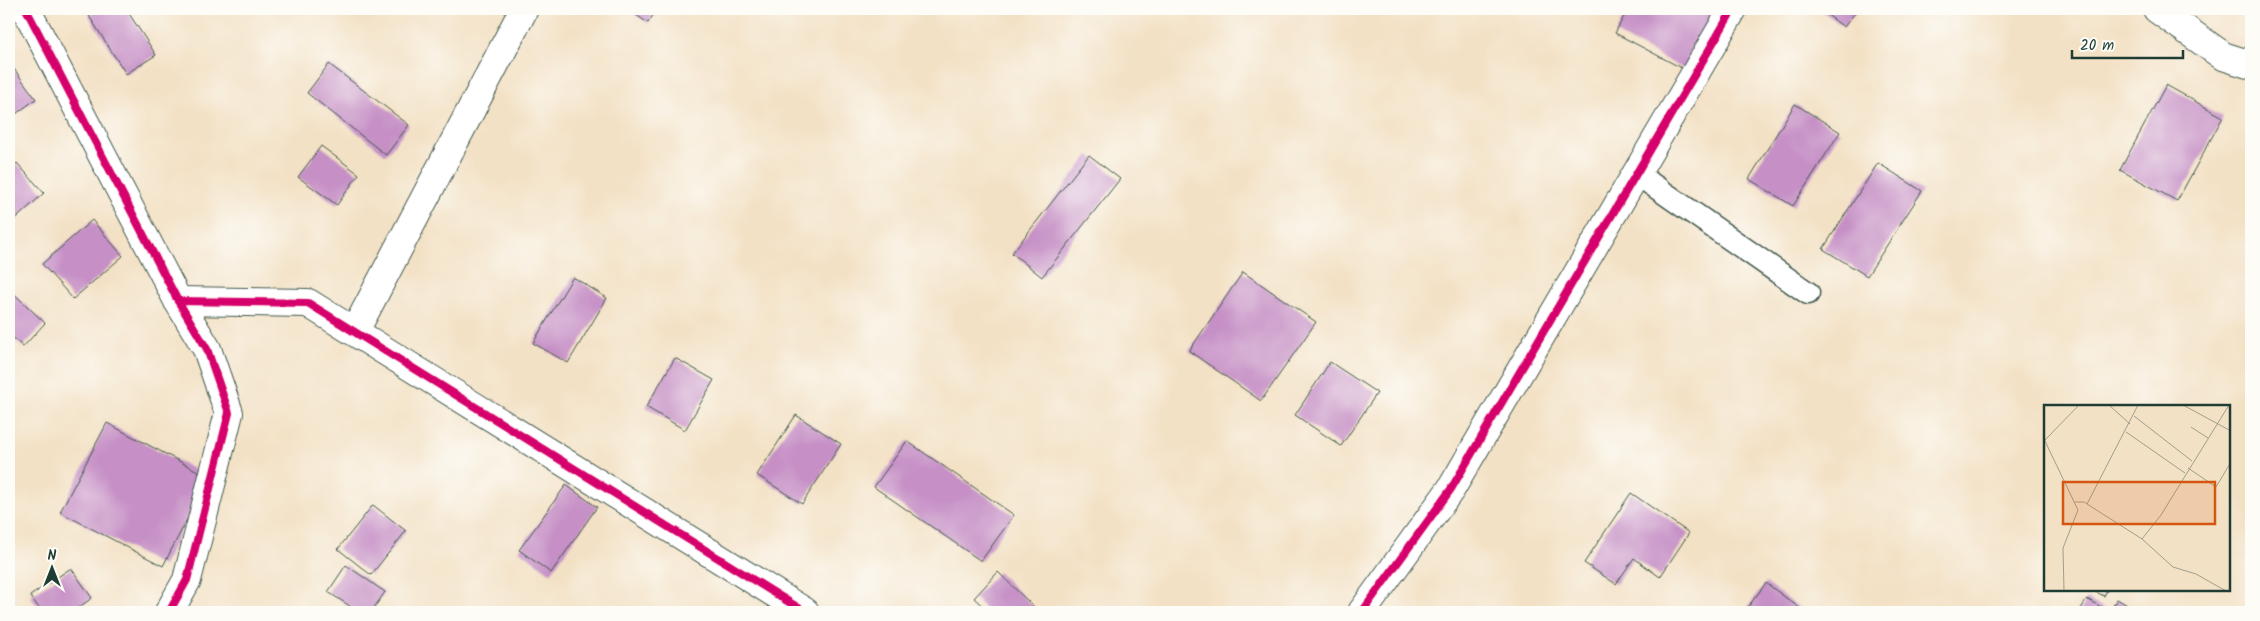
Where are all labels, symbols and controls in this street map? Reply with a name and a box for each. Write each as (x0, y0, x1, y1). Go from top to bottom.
scale bar (2072, 28, 2184, 60)
text: 20 m (2080, 34, 2114, 58)
inset map (2044, 405, 2230, 591)
north arrow (28, 544, 78, 594)
text: N (48, 545, 57, 567)

